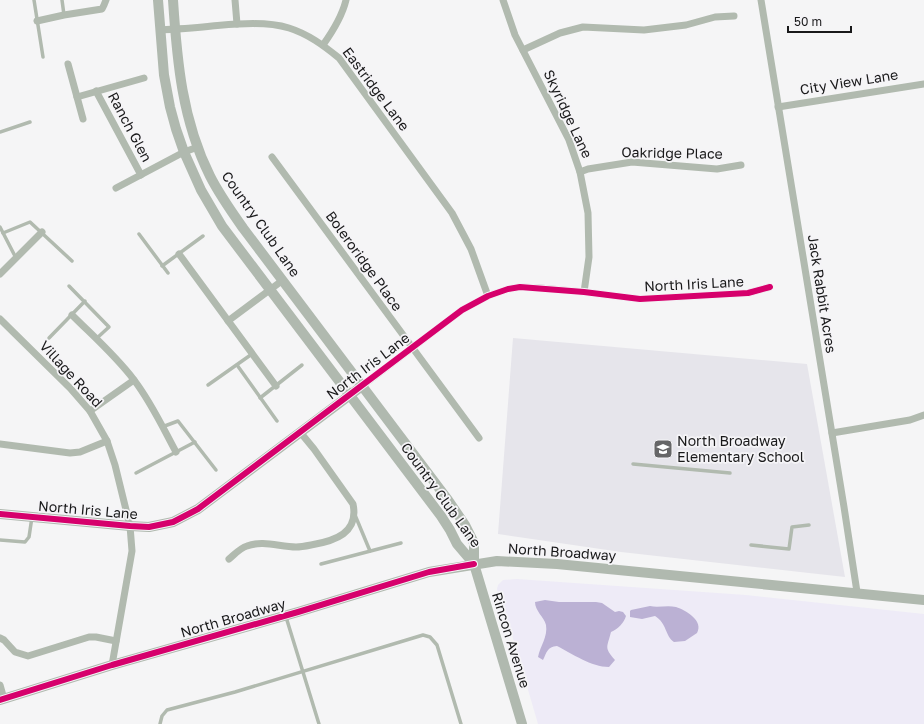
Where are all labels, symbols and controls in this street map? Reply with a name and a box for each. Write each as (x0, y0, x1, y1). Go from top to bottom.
scale bar (788, 8, 851, 34)
text: 50 m (794, 14, 822, 29)
street label: Eastridge Lane (339, 44, 413, 134)
street label: City View Lane (799, 65, 899, 98)
street label: Skyridge Lane (541, 67, 596, 161)
street label: Ranch Glen (105, 89, 156, 165)
street label: Oakridge Place (621, 143, 723, 162)
street label: Country Club Lane (219, 168, 304, 280)
street label: Boleroridge Place (322, 207, 406, 314)
street label: Jack Rabbit Acres (805, 233, 840, 354)
street label: North Iris Lane (644, 272, 744, 295)
street label: North Iris Lane (323, 329, 413, 402)
street label: Village Road (36, 337, 106, 410)
place label: North Broadway Elementary School (677, 432, 804, 465)
school or university icon: North Broadway Elementary School (652, 438, 674, 460)
street label: Country Club Lane (398, 439, 485, 550)
street label: North Iris Lane (38, 497, 138, 522)
street label: North Broadway (507, 539, 617, 564)
street label: Rincon Avenue (489, 590, 534, 690)
street label: North Broadway (178, 594, 288, 641)

